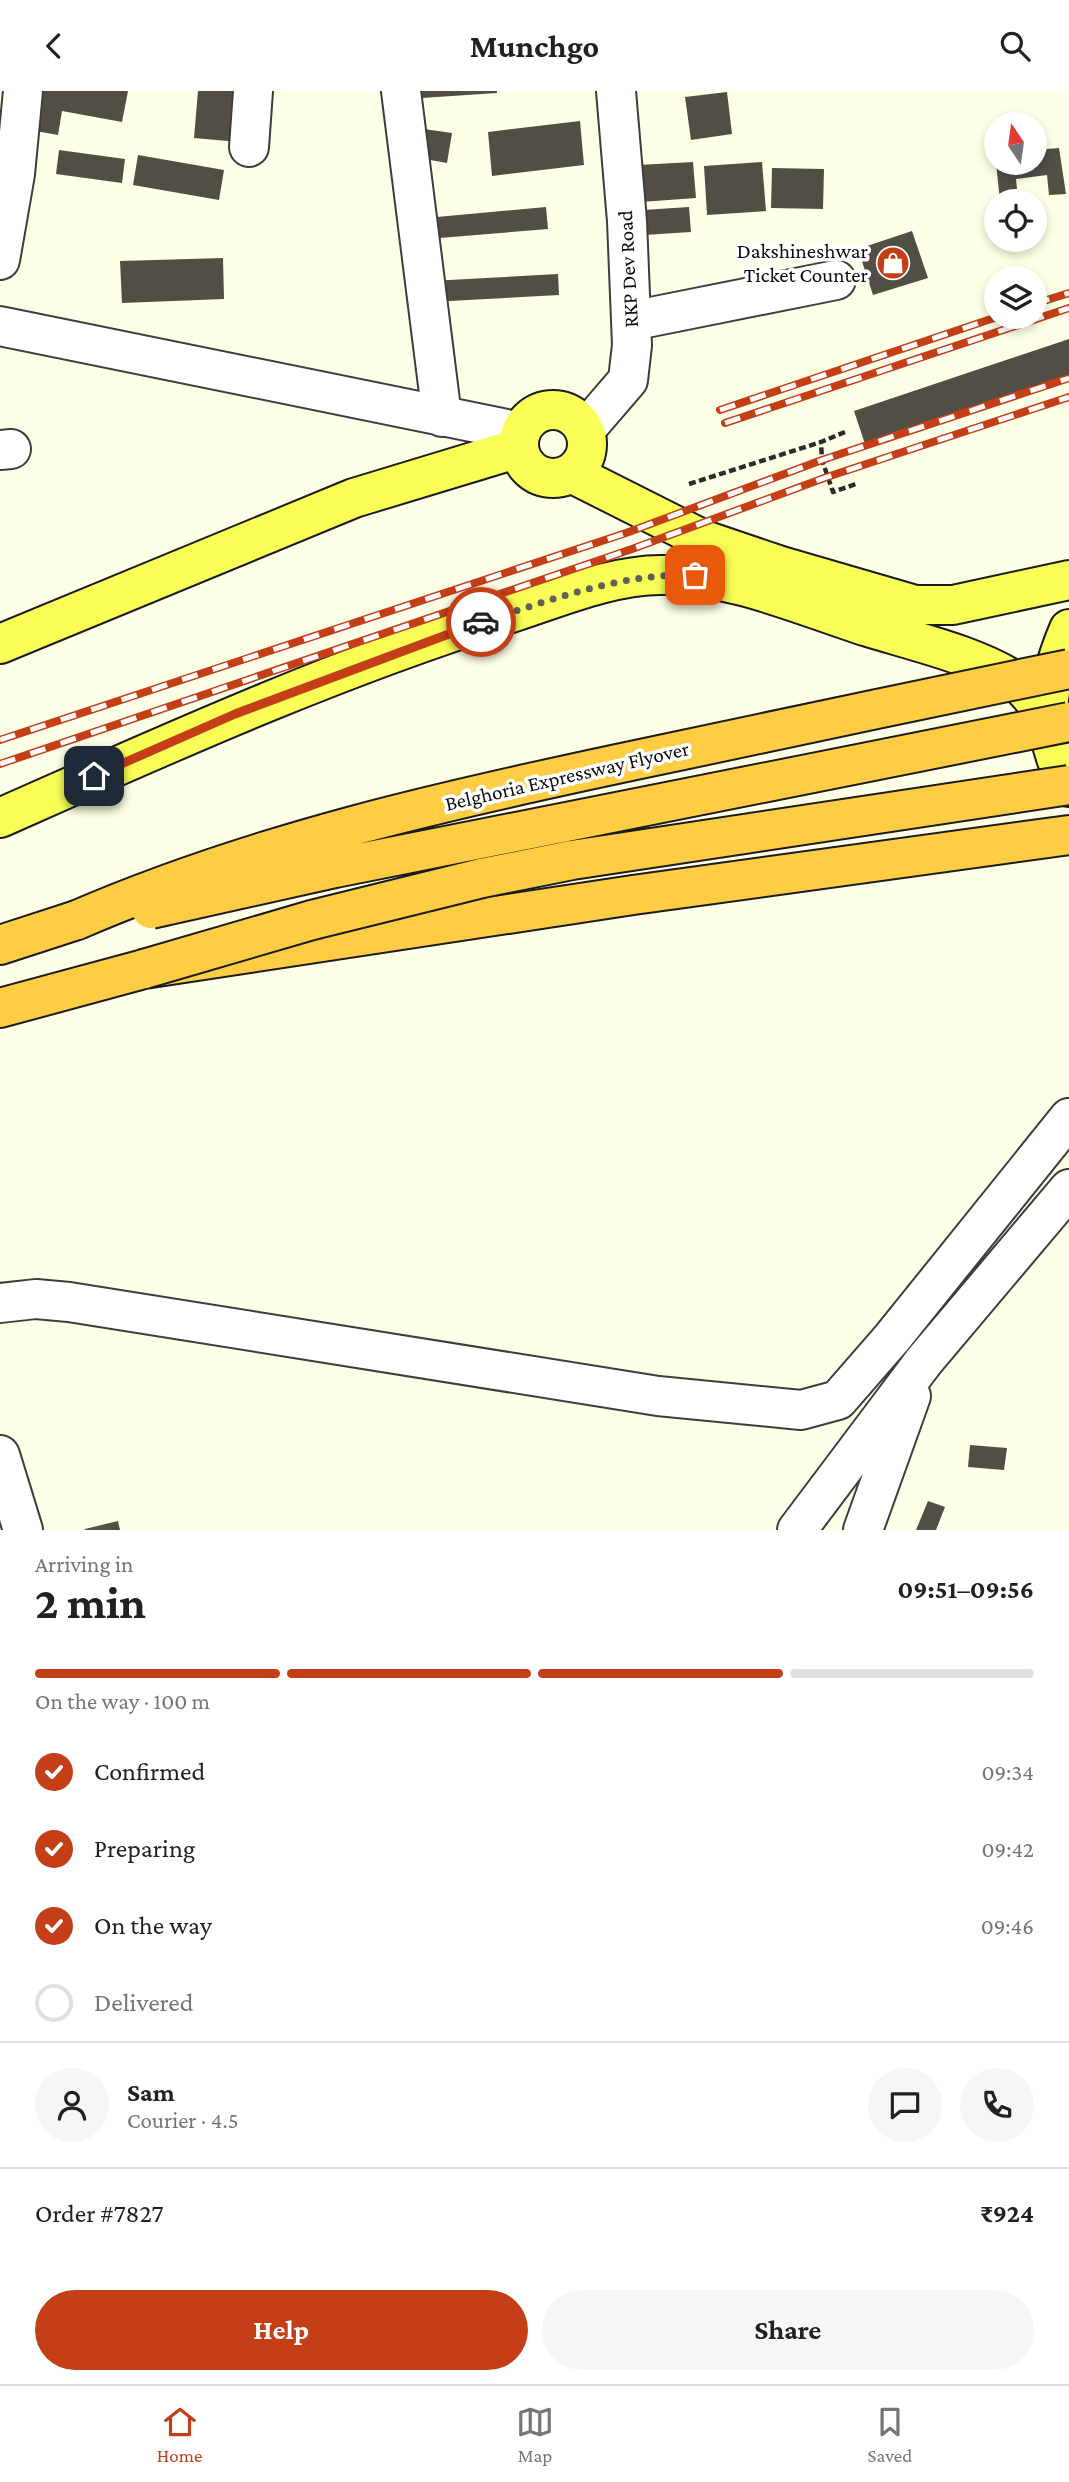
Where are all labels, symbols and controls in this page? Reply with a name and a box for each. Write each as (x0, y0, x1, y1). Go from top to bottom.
icon: back (35, 27, 73, 65)
icon: search (996, 27, 1034, 65)
text: Munchgo (470, 28, 599, 64)
north arrow (984, 112, 1046, 175)
map controls (984, 112, 1047, 329)
button: locate (984, 189, 1047, 252)
street label: RKP Dev Road (613, 210, 643, 328)
place label: Dakshineshwar Ticket Counter (737, 239, 869, 287)
shop icon: Dakshineshwar Ticket Counter (874, 244, 912, 282)
button: layers (984, 266, 1047, 329)
pin (665, 545, 725, 605)
icon: bag (676, 556, 714, 594)
courier (446, 587, 516, 657)
icon: car (462, 603, 500, 641)
street label: Belghoria Expressway Flyover (443, 736, 692, 816)
pin (64, 746, 124, 806)
icon: home (75, 757, 113, 795)
text: Arriving in (35, 1551, 133, 1577)
text: 09:51–09:56 (898, 1575, 1034, 1604)
text: 2 min (35, 1577, 146, 1628)
text: On the way · 100 m (35, 1688, 210, 1714)
icon: check (35, 1753, 73, 1791)
text: Confirmed (94, 1757, 205, 1786)
text: 09:34 (981, 1759, 1034, 1785)
icon: check (35, 1830, 73, 1868)
text: Preparing (94, 1834, 195, 1863)
text: 09:42 (982, 1836, 1034, 1862)
icon: check (35, 1907, 73, 1945)
text: On the way (94, 1911, 212, 1940)
text: 09:46 (981, 1913, 1034, 1939)
text: Delivered (94, 1988, 193, 2017)
button: person (35, 2068, 109, 2142)
button: chat (868, 2068, 942, 2142)
button: phone (960, 2068, 1034, 2142)
text: Sam (127, 2078, 175, 2107)
text: Courier · 4.5 (127, 2107, 239, 2133)
text: Order #7827 (35, 2199, 163, 2228)
text: ₹924 (980, 2199, 1034, 2228)
button: Help (35, 2290, 528, 2370)
button: Share (542, 2290, 1034, 2370)
tab: Home (157, 2403, 202, 2466)
tab: Map (516, 2403, 554, 2466)
tab: Saved (868, 2403, 912, 2466)

